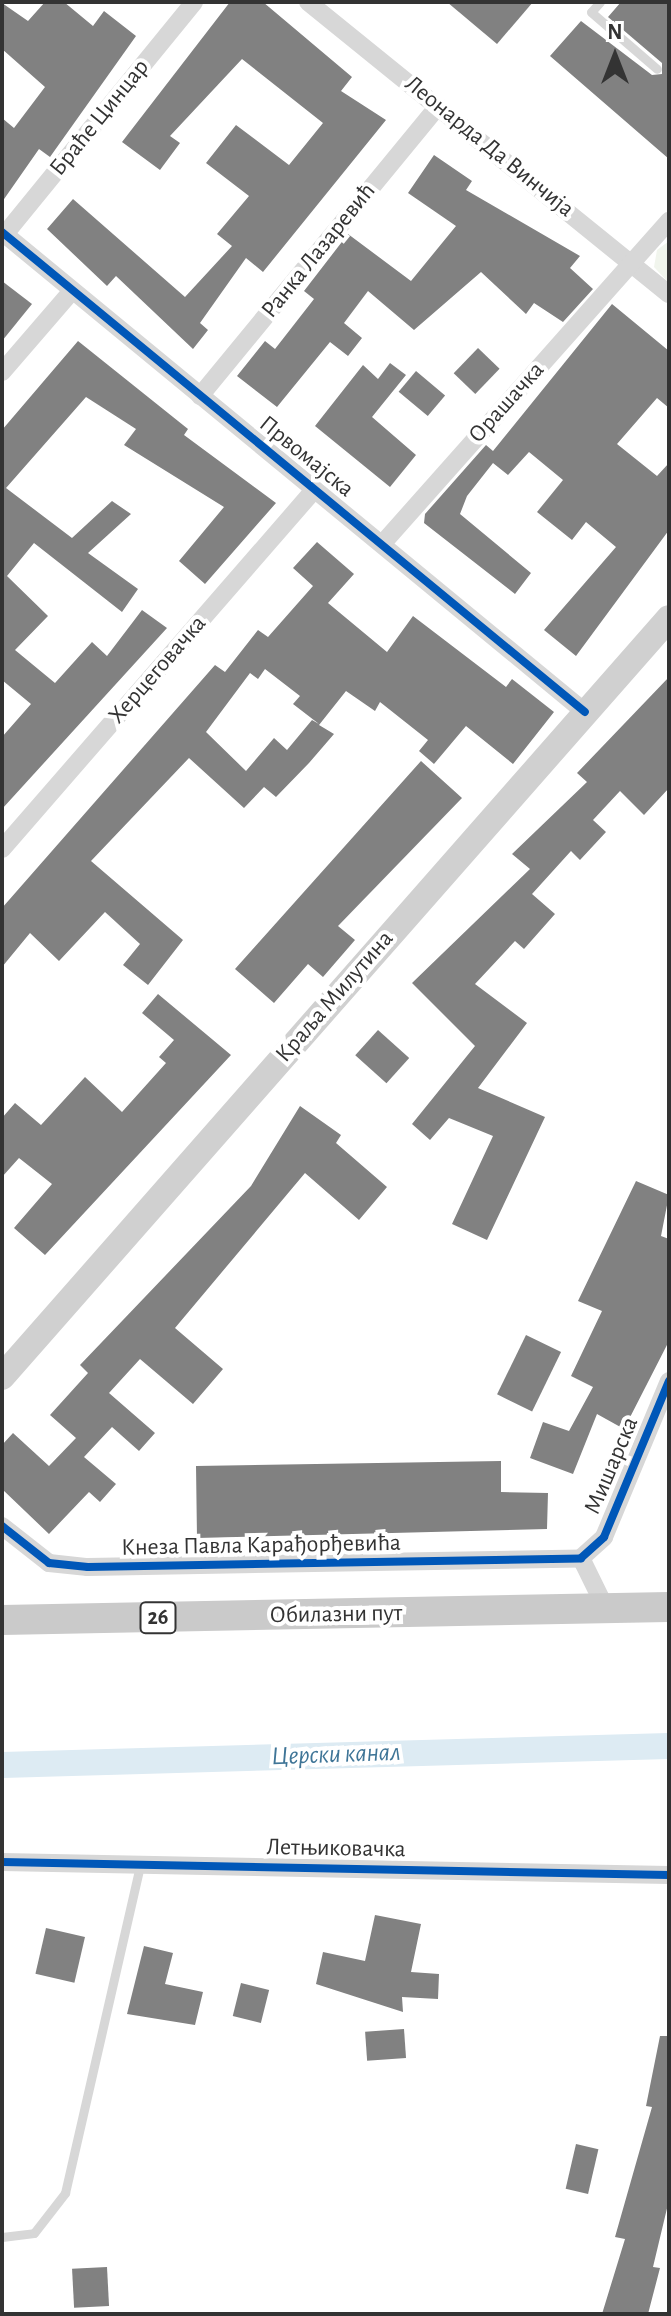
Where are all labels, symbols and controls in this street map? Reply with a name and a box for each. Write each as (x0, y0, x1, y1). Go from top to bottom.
north arrow (575, 16, 655, 96)
text: N (607, 21, 623, 43)
street label: Браће Цинцар (44, 54, 156, 182)
street label: Леонарда Да Винчија (399, 70, 579, 224)
street label: Ранка Лазаревић (256, 178, 382, 324)
street label: Орашачка (463, 356, 551, 450)
street label: Првомајска (253, 410, 359, 504)
street label: Херцеговачка (103, 610, 213, 730)
street label: Краља Милутина (270, 925, 400, 1069)
street label: Мишарска (579, 1413, 645, 1519)
street label: Кнеза Павла Карађорђевића (121, 1529, 401, 1563)
street label: Обилазни пут (269, 1599, 403, 1631)
road number: 26 (138, 1600, 178, 1636)
water label: Церски канал (271, 1737, 401, 1773)
street label: Летњиковачка (266, 1833, 406, 1865)

